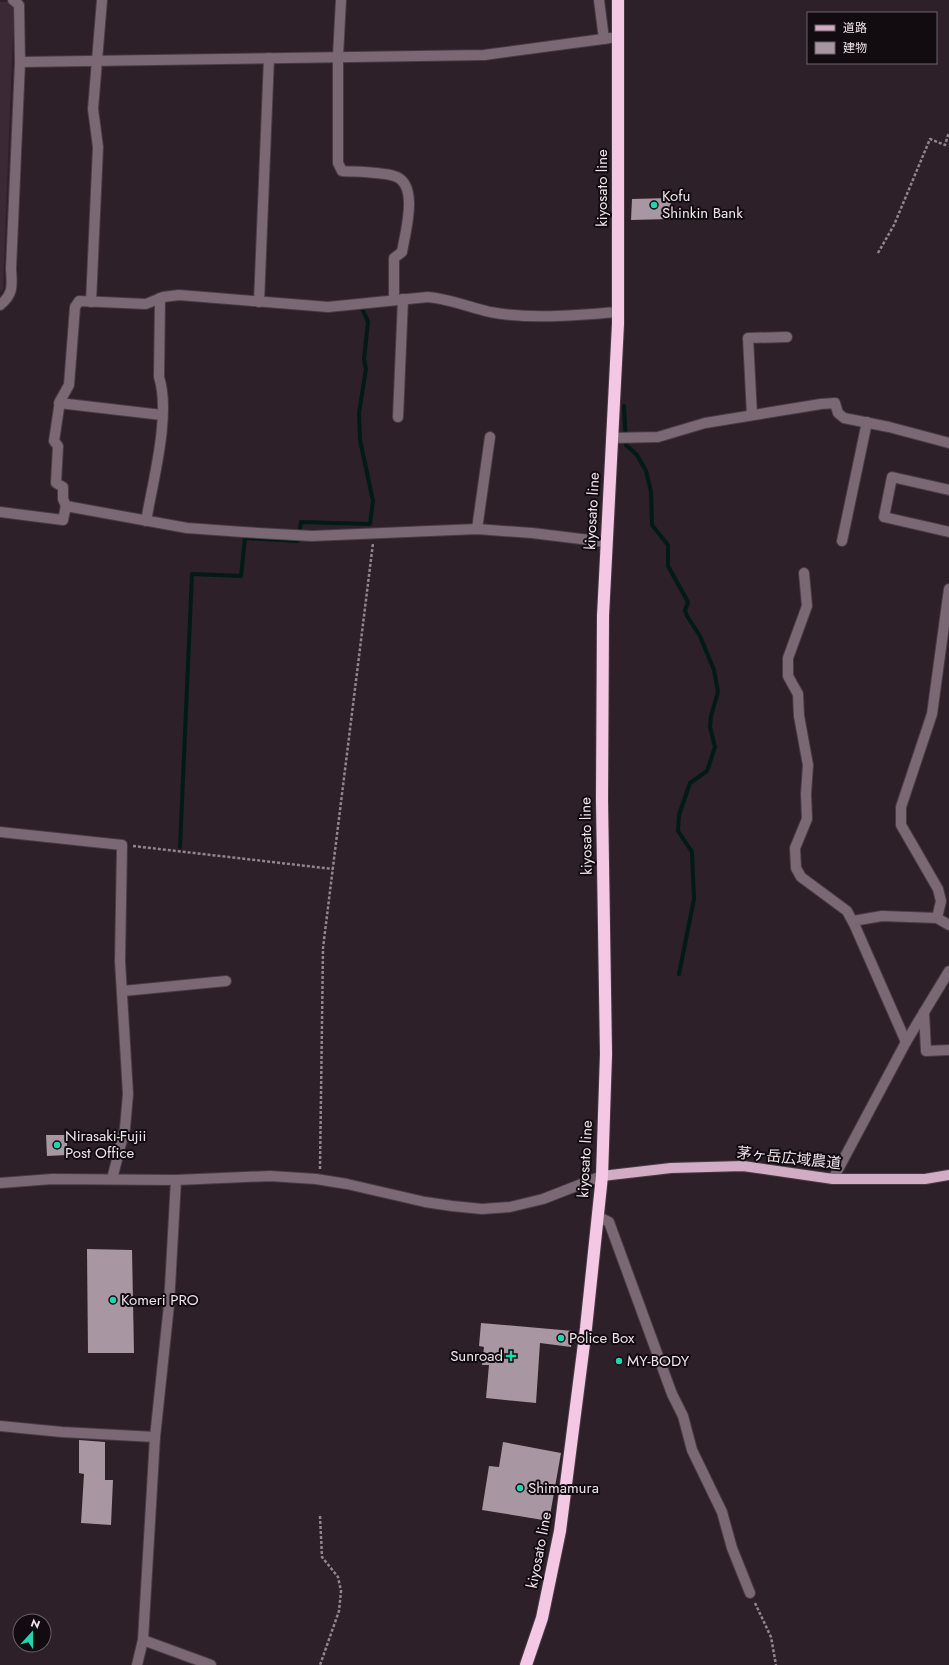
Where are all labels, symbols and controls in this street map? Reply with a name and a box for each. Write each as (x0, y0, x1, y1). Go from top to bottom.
legend (807, 12, 937, 64)
text: 道路 (843, 19, 867, 37)
text: 建物 (843, 39, 867, 57)
street label: kiyosato line (591, 149, 613, 227)
place label: Kofu Shinkin Bank (662, 185, 743, 224)
marker: Kofu Shinkin Bank (649, 200, 659, 210)
street label: kiyosato line (579, 471, 605, 550)
street label: kiyosato line (574, 797, 598, 875)
street label: kiyosato line (572, 1119, 598, 1198)
place label: Nirasaki-Fujii Post Office (65, 1125, 146, 1164)
marker: Nirasaki-Fujii Post Office (52, 1140, 62, 1150)
street label: 茅ヶ岳広域農道 (736, 1142, 842, 1174)
place label: Komeri PRO (121, 1289, 199, 1311)
marker: Komeri PRO (108, 1295, 118, 1305)
place label: Police Box (569, 1327, 635, 1349)
marker: Police Box (556, 1333, 566, 1343)
place label: Sunroad (450, 1345, 503, 1367)
place label: MY-BODY (627, 1350, 690, 1372)
marker: Sunroad (506, 1351, 516, 1361)
marker: MY-BODY (614, 1356, 624, 1366)
place label: Shimamura (528, 1477, 599, 1499)
marker: Shimamura (515, 1483, 525, 1493)
street label: kiyosato line (521, 1510, 557, 1590)
north arrow (12, 1613, 52, 1653)
text: N (29, 1615, 43, 1633)

